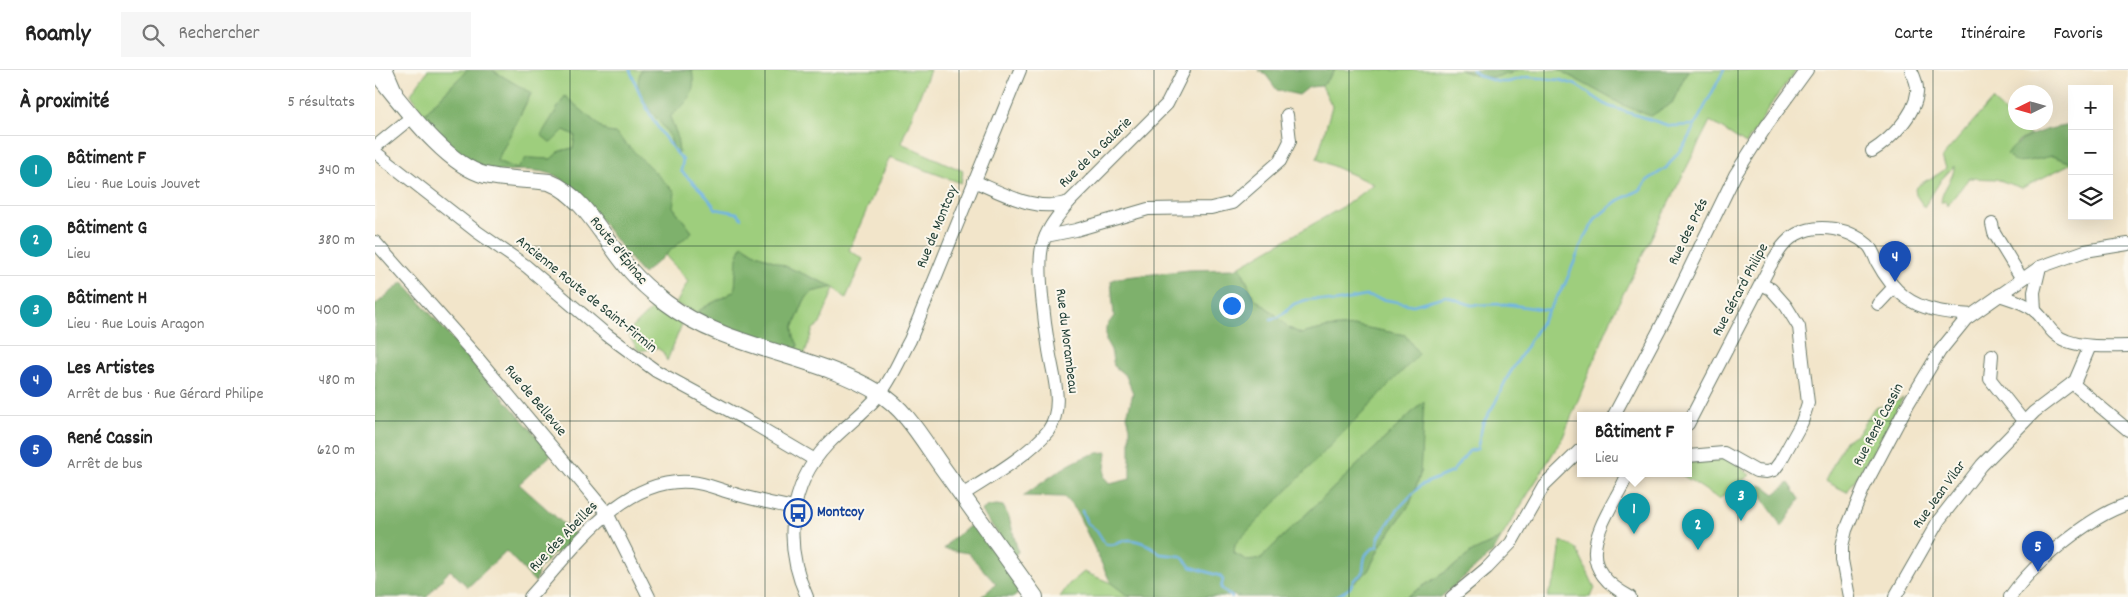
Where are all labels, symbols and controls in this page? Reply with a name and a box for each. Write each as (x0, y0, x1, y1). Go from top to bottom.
search box (121, 12, 471, 57)
text: Roamly (25, 18, 91, 52)
icon: search (139, 21, 167, 49)
text: Rechercher (179, 21, 260, 48)
text: Carte (1894, 22, 1933, 47)
text: Itinéraire (1961, 22, 2025, 47)
text: Favoris (2053, 22, 2103, 47)
north arrow (2008, 85, 2053, 130)
map controls (2068, 85, 2113, 220)
button: + (2068, 85, 2113, 130)
text: À proximité (20, 88, 109, 118)
text: 5 résultats (288, 91, 355, 114)
street label: Rue de la Galerie (1054, 112, 1138, 194)
button: − (2068, 130, 2113, 175)
text: Bâtiment F (67, 146, 146, 173)
text: 1 (34, 159, 38, 182)
text: 340 m (318, 159, 355, 182)
text: Lieu · Rue Louis Jouvet (67, 173, 200, 196)
button: layers (2068, 175, 2113, 220)
street label: Rue de Montcoy (911, 181, 965, 272)
street label: Rue des Prés (1663, 195, 1715, 269)
street label: Route d'Épinac (583, 212, 653, 290)
text: Bâtiment G (67, 216, 147, 243)
text: 2 (33, 229, 40, 252)
text: 380 m (318, 229, 355, 252)
street label: Ancienne Route de Saint-Firmin (511, 231, 662, 359)
street label: Rue Gérard Philipe (1707, 239, 1775, 341)
pin: 4 (1879, 241, 1911, 282)
text: Lieu (67, 243, 90, 266)
text: Bâtiment H (67, 286, 147, 313)
street label: Rue du Morambeau (1049, 287, 1083, 395)
your location (1219, 293, 1245, 319)
text: 3 (32, 299, 40, 322)
text: 400 m (316, 299, 355, 322)
text: Lieu · Rue Louis Aragon (67, 313, 204, 336)
text: Les Artistes (67, 356, 155, 383)
street label: Rue de Bellevue (498, 360, 572, 442)
text: 4 (33, 369, 39, 392)
text: 480 m (319, 369, 355, 392)
street label: Rue René Cassin (1848, 379, 1910, 470)
text: Arrêt de bus · Rue Gérard Philipe (67, 383, 263, 406)
popup (1577, 412, 1692, 477)
text: Bâtiment F (1595, 420, 1674, 447)
text: René Cassin (67, 426, 152, 453)
text: 5 (32, 439, 40, 462)
text: 620 m (317, 439, 355, 462)
text: Lieu (1595, 447, 1618, 470)
text: Arrêt de bus (67, 453, 143, 476)
street label: Rue Jean Vilar (1908, 456, 1972, 534)
pin: 3 (1725, 480, 1757, 521)
pin: 1 (1618, 493, 1650, 534)
street label: Rue des Abeilles (524, 497, 604, 577)
bus stop icon: Montcoy (783, 498, 813, 528)
place label: Montcoy (817, 502, 865, 524)
pin: 2 (1682, 509, 1714, 550)
pin: 5 (2022, 531, 2054, 572)

